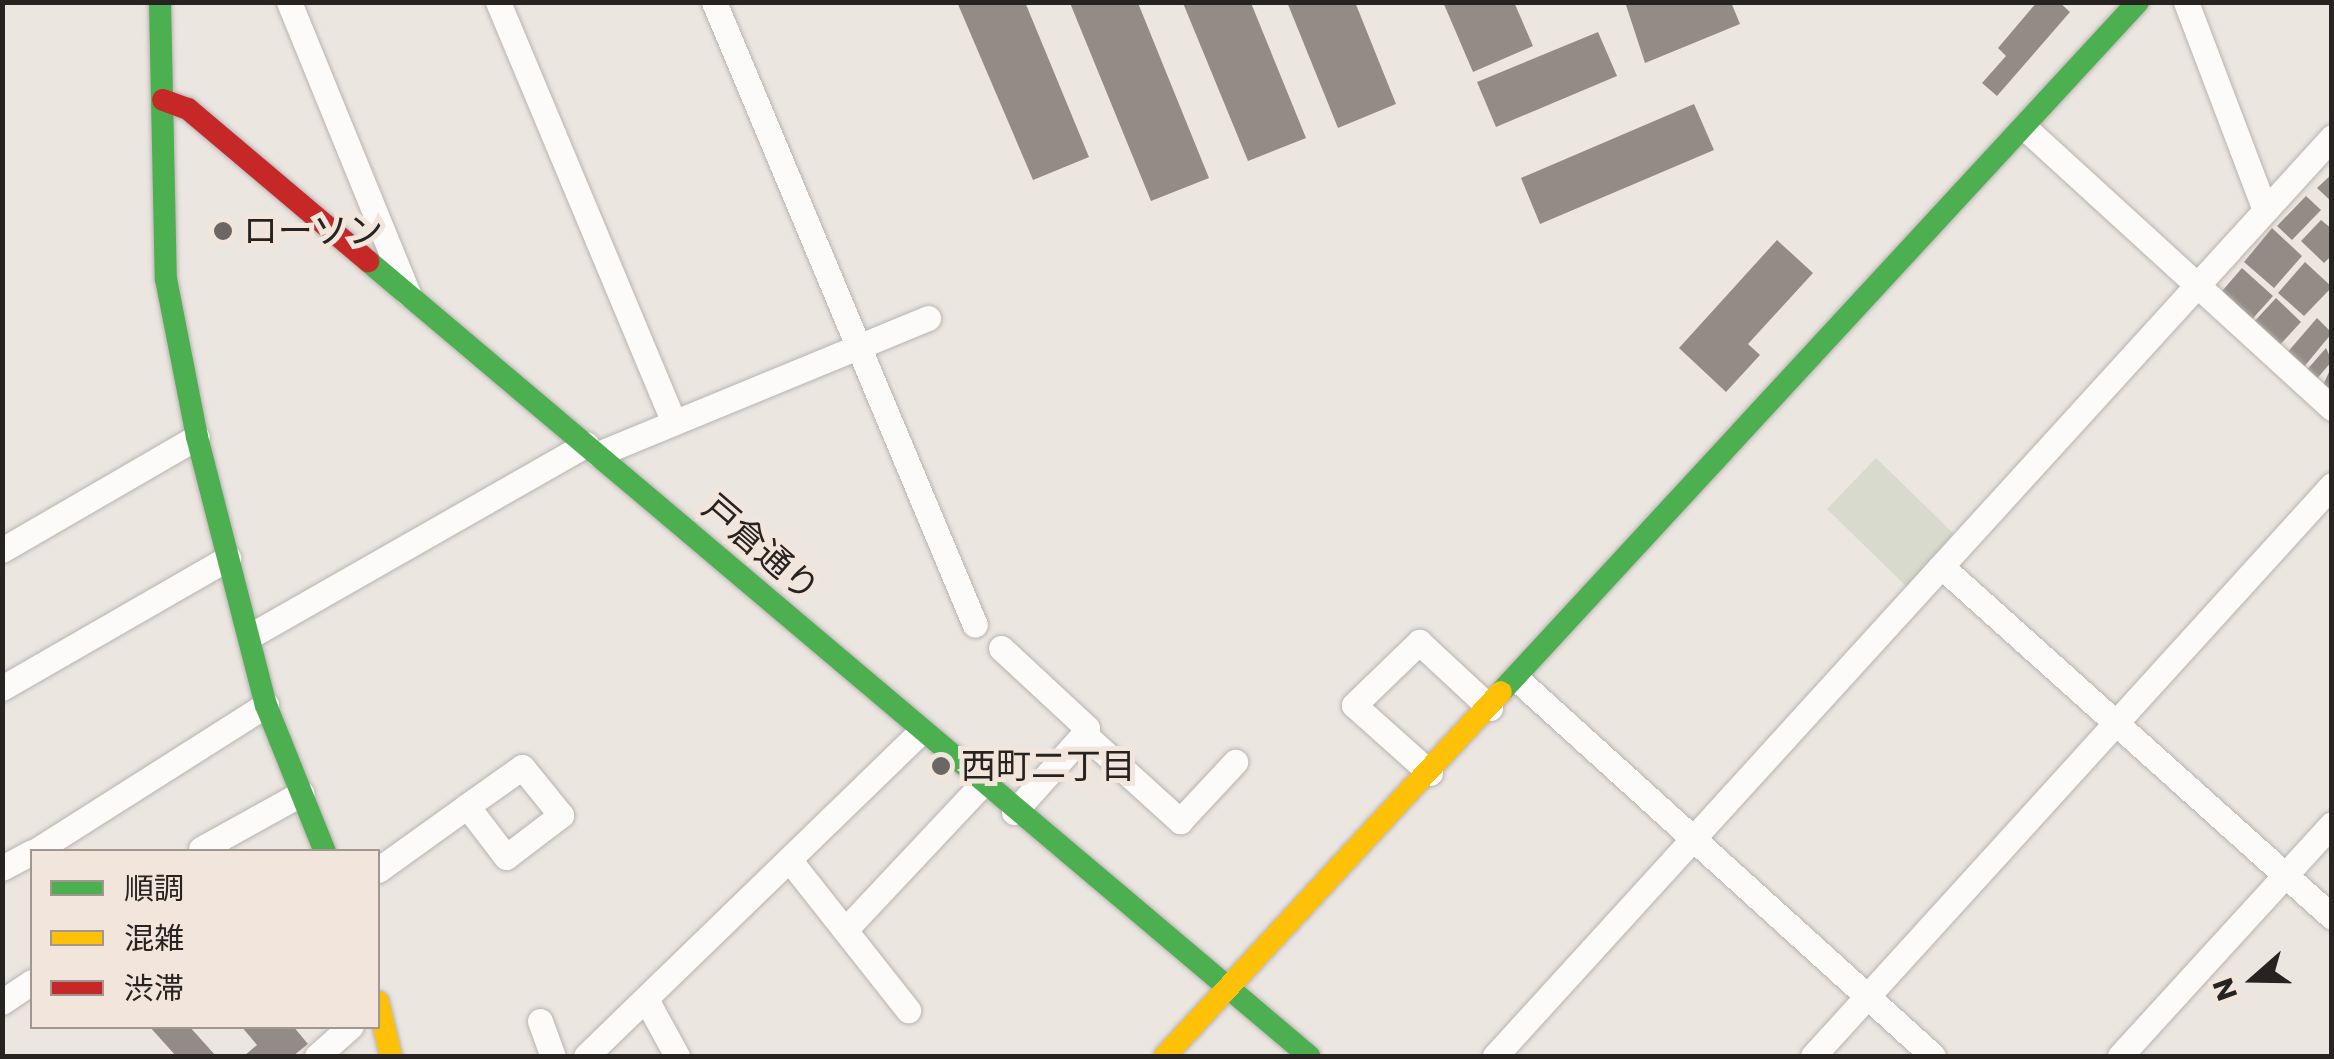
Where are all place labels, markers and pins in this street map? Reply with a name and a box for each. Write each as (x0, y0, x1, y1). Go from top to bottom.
place label: ローソン (243, 210, 383, 252)
marker: ローソン (212, 220, 234, 242)
place label: 西町二丁目 (961, 745, 1136, 787)
marker: 西町二丁目 (930, 755, 952, 777)

